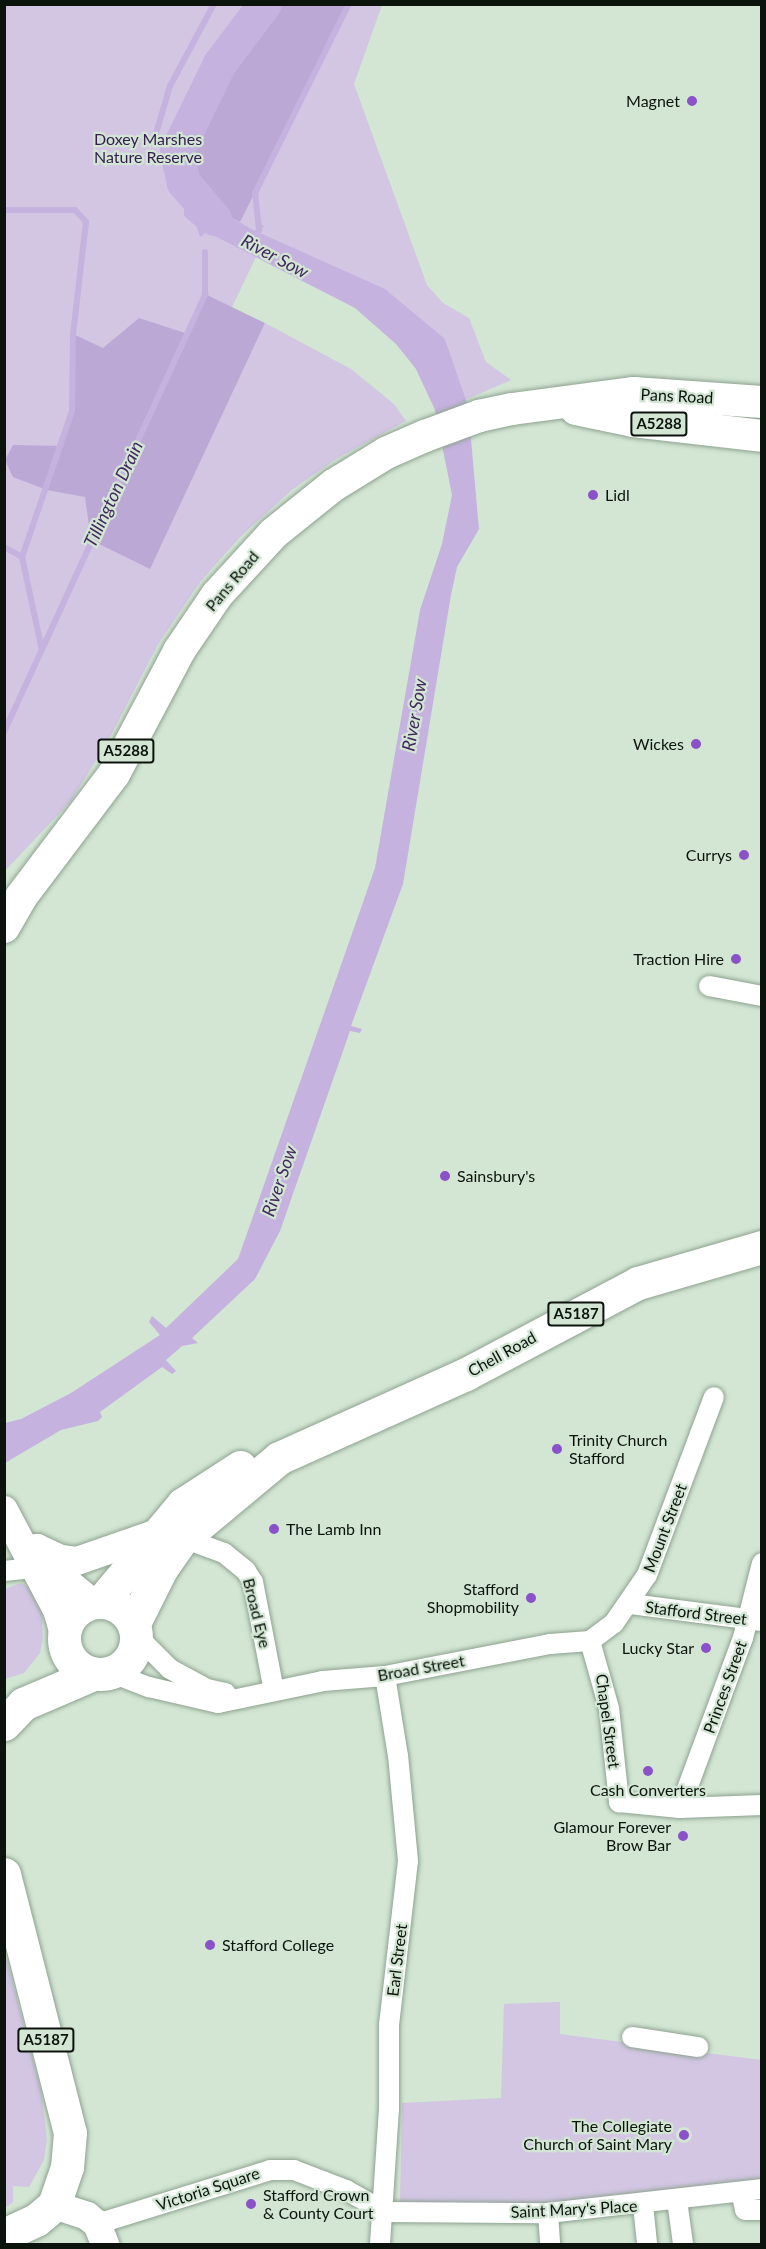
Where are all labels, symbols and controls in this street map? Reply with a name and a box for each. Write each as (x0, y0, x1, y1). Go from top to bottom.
place label: Magnet (626, 91, 680, 111)
marker: Magnet (685, 94, 699, 108)
park label: Doxey Marshes Nature Reserve (94, 129, 202, 167)
water label: River Sow (238, 229, 312, 283)
street label: Pans Road (640, 385, 714, 407)
road number: A5288 (629, 412, 689, 436)
water label: Tillington Drain (79, 437, 147, 551)
place label: Lidl (605, 485, 630, 505)
marker: Lidl (586, 488, 600, 502)
street label: Pans Road (201, 547, 263, 615)
water label: River Sow (397, 677, 431, 753)
place label: Wickes (633, 734, 684, 754)
marker: Wickes (689, 737, 703, 751)
road number: A5288 (96, 739, 156, 763)
place label: Currys (686, 845, 732, 865)
marker: Currys (737, 848, 751, 862)
place label: Traction Hire (633, 949, 724, 969)
marker: Traction Hire (729, 952, 743, 966)
water label: River Sow (257, 1143, 301, 1219)
place label: Sainsbury's (457, 1166, 535, 1186)
marker: Sainsbury's (438, 1169, 452, 1183)
road number: A5187 (546, 1302, 606, 1326)
street label: Chell Road (464, 1327, 540, 1381)
place label: Trinity Church Stafford (569, 1430, 668, 1468)
marker: Trinity Church Stafford (550, 1442, 564, 1456)
street label: Mount Street (639, 1481, 691, 1575)
place label: The Lamb Inn (286, 1519, 381, 1539)
marker: The Lamb Inn (267, 1522, 281, 1536)
street label: Broad Eye (239, 1576, 275, 1650)
place label: Stafford Shopmobility (427, 1579, 519, 1617)
marker: Stafford Shopmobility (524, 1591, 538, 1605)
street label: Stafford Street (644, 1597, 748, 1629)
place label: Lucky Star (621, 1638, 694, 1658)
street label: Princes Street (699, 1638, 751, 1736)
marker: Lucky Star (699, 1641, 713, 1655)
street label: Broad Street (376, 1651, 466, 1685)
street label: Chapel Street (592, 1673, 624, 1769)
marker: Cash Converters (641, 1764, 655, 1778)
place label: Cash Converters (590, 1780, 706, 1800)
place label: Glamour Forever Brow Bar (553, 1817, 671, 1855)
marker: Glamour Forever Brow Bar (676, 1829, 690, 1843)
street label: Earl Street (383, 1923, 411, 1997)
place label: Stafford College (222, 1935, 334, 1955)
marker: Stafford College (203, 1938, 217, 1952)
road number: A5187 (16, 2028, 76, 2052)
place label: The Collegiate Church of Saint Mary (523, 2116, 672, 2154)
marker: The Collegiate Church of Saint Mary (677, 2128, 691, 2142)
street label: Victoria Square (154, 2163, 262, 2215)
place label: Stafford Crown & County Court (263, 2185, 374, 2223)
street label: Saint Mary's Place (510, 2196, 638, 2222)
marker: Stafford Crown & County Court (244, 2197, 258, 2211)

